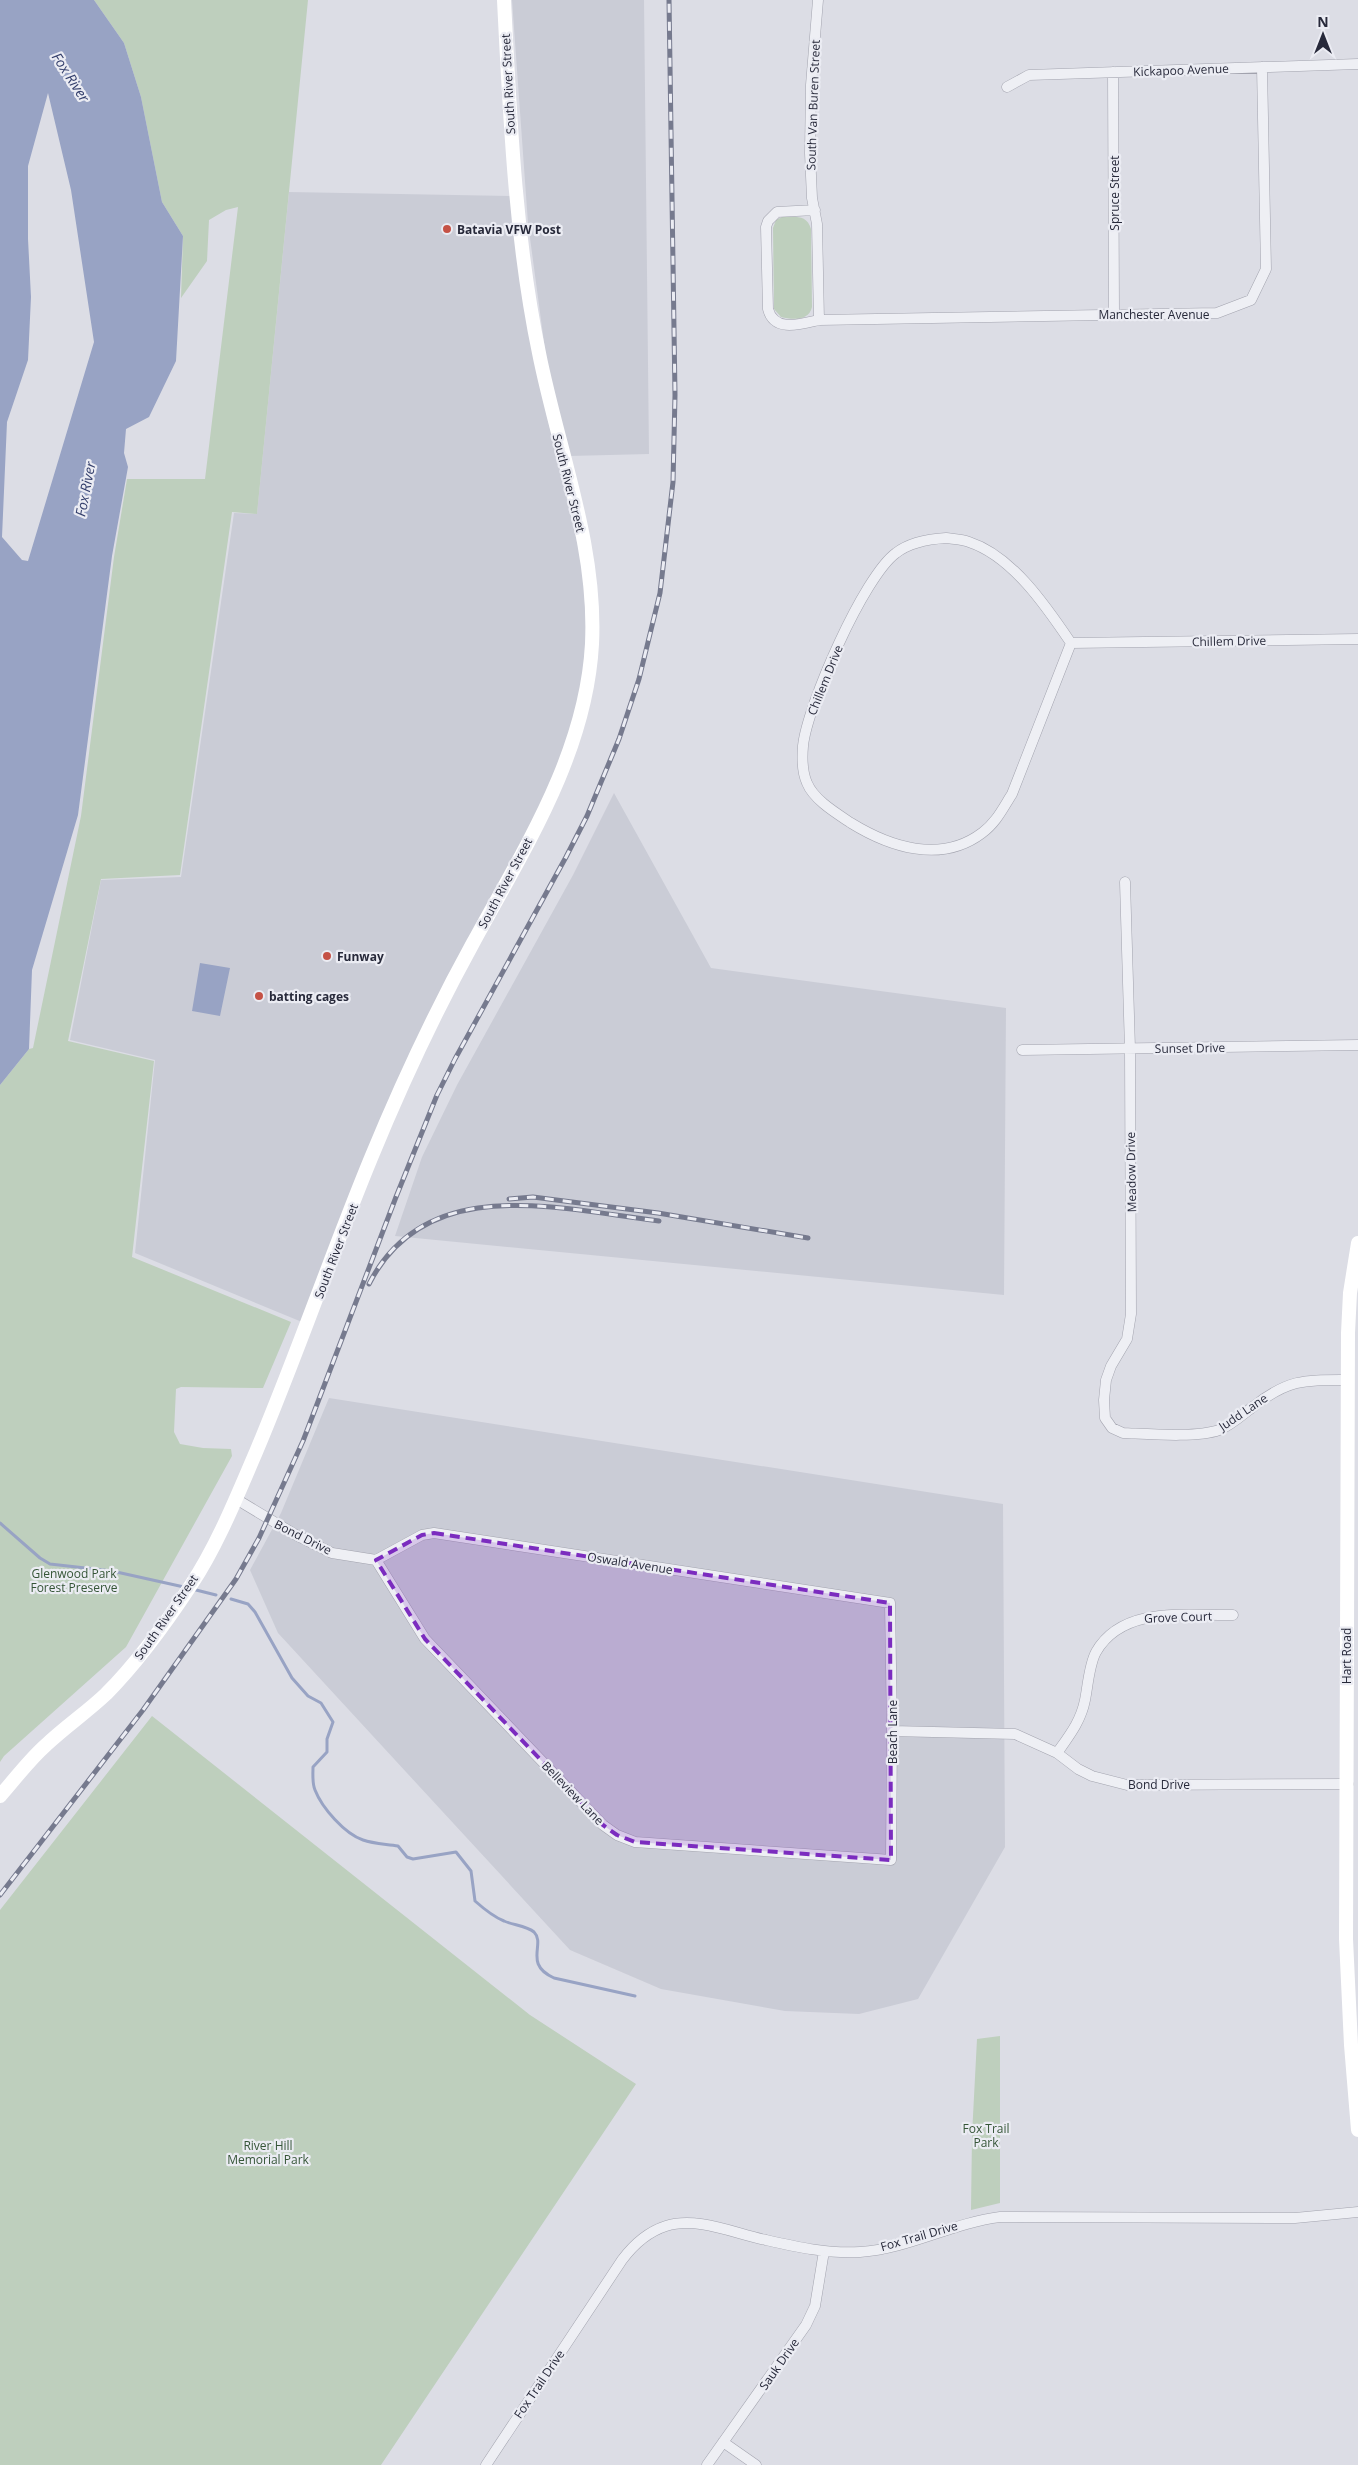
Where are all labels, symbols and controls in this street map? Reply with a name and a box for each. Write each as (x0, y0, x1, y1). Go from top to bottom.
north arrow (1298, 10, 1348, 60)
text: N (1317, 12, 1329, 31)
street label: South River Street (497, 33, 519, 135)
street label: South Van Buren Street (802, 39, 824, 171)
water label: Fox River (48, 49, 94, 106)
street label: Kickapoo Avenue (1133, 60, 1229, 80)
street label: Spruce Street (1106, 155, 1123, 231)
place label: Batavia VFW Post (457, 221, 561, 238)
marker: Batavia VFW Post (441, 223, 453, 235)
street label: Manchester Avenue (1098, 306, 1210, 323)
street label: South River Street (549, 432, 589, 534)
water label: Fox River (70, 460, 100, 518)
street label: Chillem Drive (1192, 632, 1267, 650)
street label: Chillem Drive (803, 642, 847, 718)
street label: South River Street (474, 835, 536, 931)
place label: Funway (337, 948, 384, 965)
marker: Funway (321, 950, 333, 962)
place label: batting cages (269, 988, 349, 1005)
marker: batting cages (253, 990, 265, 1002)
street label: Sunset Drive (1155, 1039, 1226, 1057)
street label: Meadow Drive (1122, 1131, 1140, 1212)
street label: South River Street (310, 1201, 362, 1301)
street label: Judd Lane (1214, 1389, 1271, 1435)
street label: Bond Drive (271, 1515, 335, 1559)
street label: Oswald Avenue (586, 1548, 674, 1578)
park label: Glenwood Park Forest Preserve (30, 1565, 118, 1596)
street label: South River Street (130, 1571, 202, 1663)
street label: Grove Court (1144, 1607, 1212, 1627)
street label: Hart Road (1338, 1628, 1355, 1684)
street label: Beach Lane (884, 1700, 901, 1764)
street label: Belleview Lane (538, 1757, 608, 1829)
street label: Bond Drive (1128, 1776, 1190, 1793)
park label: Fox Trail Park (962, 2120, 1010, 2151)
park label: River Hill Memorial Park (227, 2137, 310, 2168)
street label: Fox Trail Drive (878, 2217, 960, 2255)
street label: Sauk Drive (755, 2335, 803, 2393)
street label: Fox Trail Drive (510, 2346, 568, 2422)

